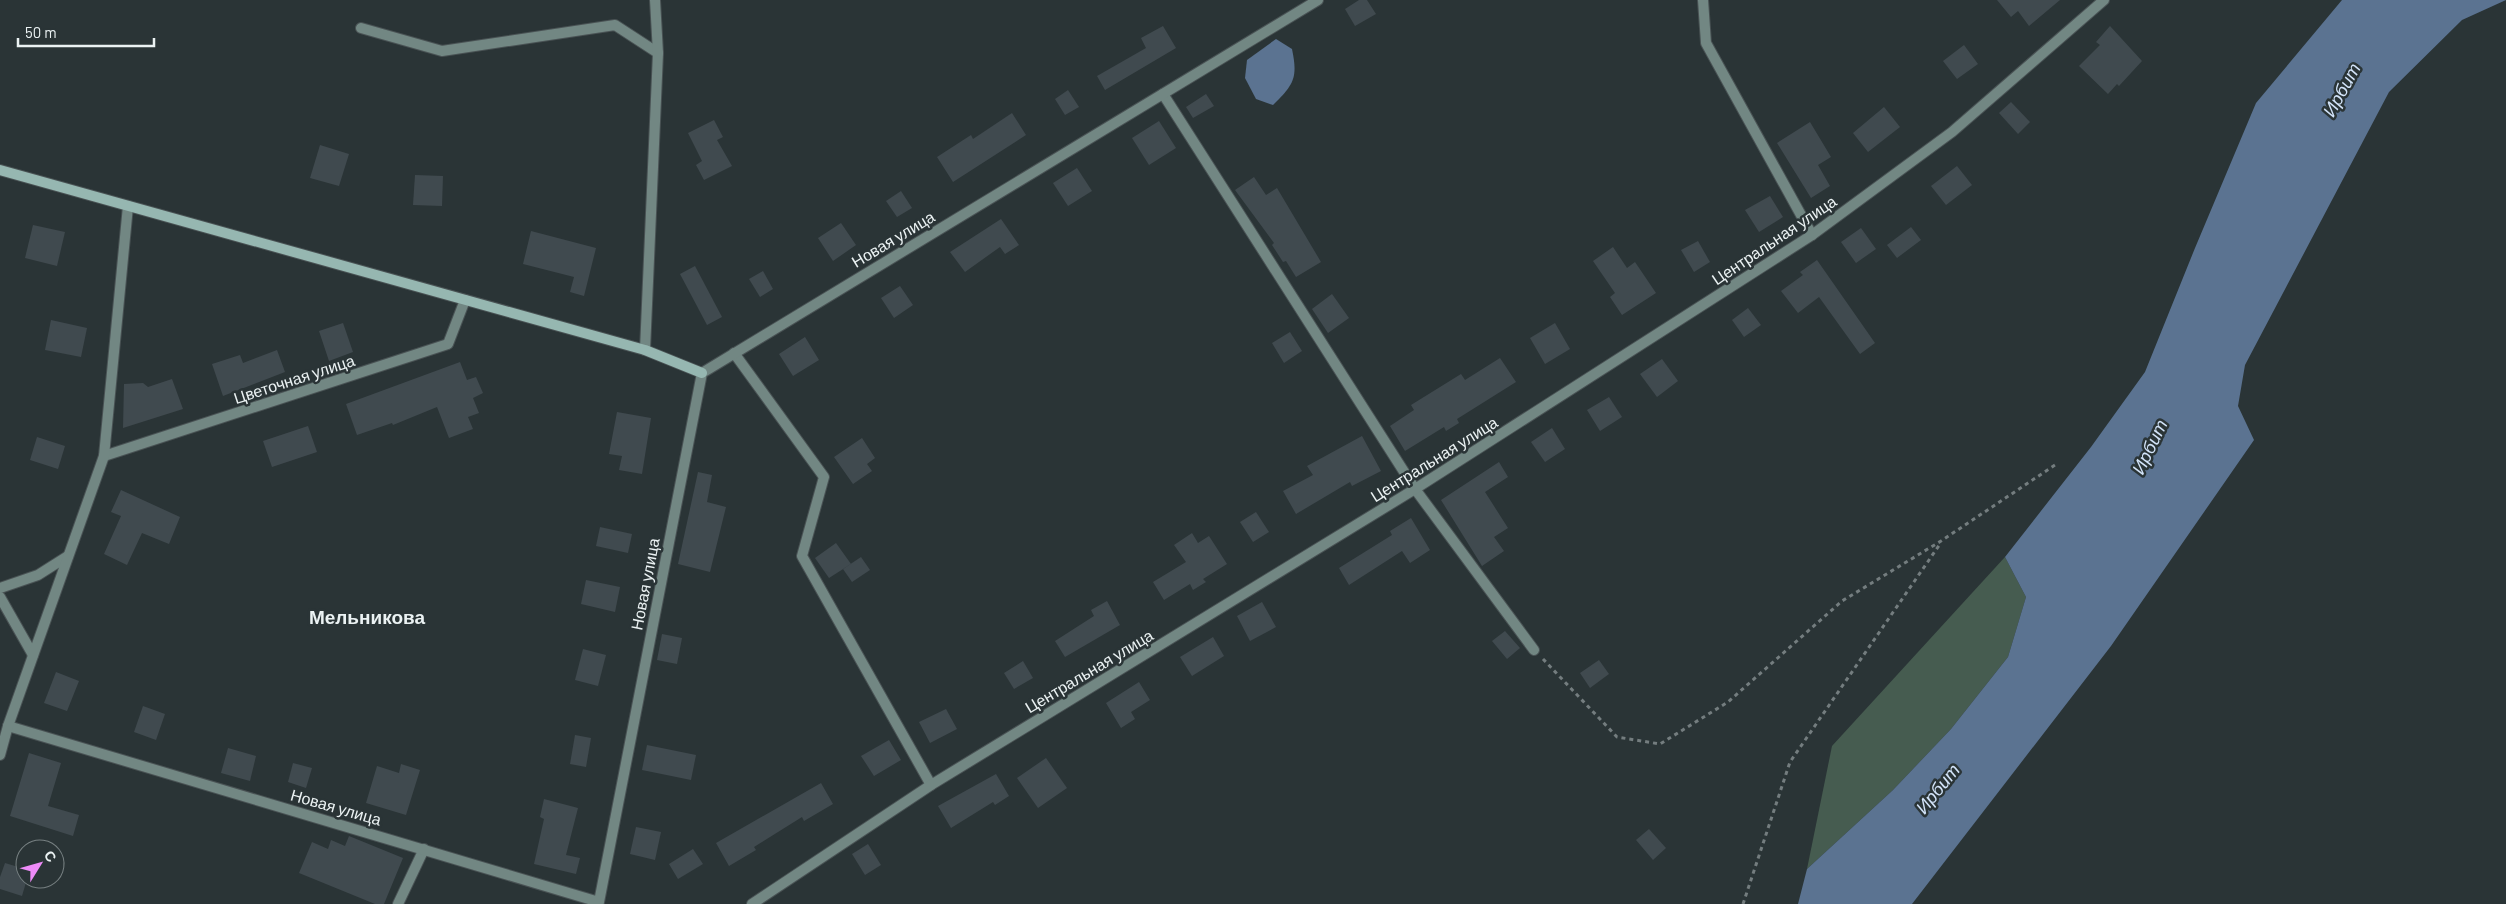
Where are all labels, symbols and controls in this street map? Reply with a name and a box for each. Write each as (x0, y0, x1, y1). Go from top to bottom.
scale bar (18, 15, 154, 47)
text: 50 m (25, 23, 57, 41)
water label: Ирбит (2317, 59, 2365, 120)
street label: Центральная улица (1708, 191, 1840, 288)
street label: Новая улица (848, 206, 938, 271)
street label: Цветочная улица (231, 350, 357, 407)
street label: Центральная улица (1367, 412, 1501, 505)
water label: Ирбит (2126, 416, 2172, 477)
street label: Новая улица (626, 536, 663, 632)
district label: Мельникова (309, 605, 426, 628)
street label: Центральная улица (1021, 625, 1156, 716)
water label: Ирбит (1910, 759, 1964, 818)
street label: Новая улица (289, 784, 384, 829)
north arrow (15, 839, 65, 889)
text: С (41, 847, 61, 865)

